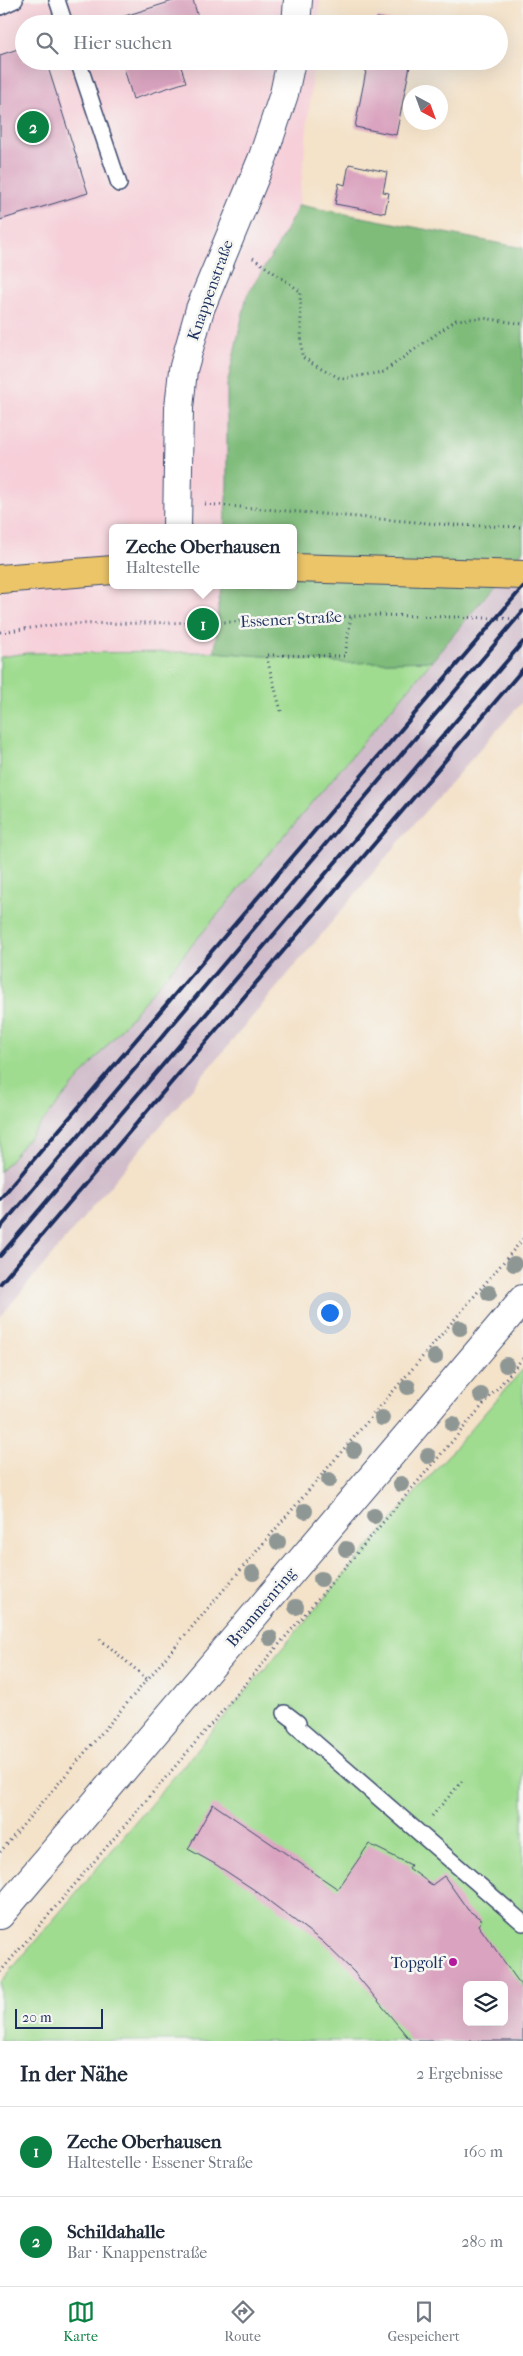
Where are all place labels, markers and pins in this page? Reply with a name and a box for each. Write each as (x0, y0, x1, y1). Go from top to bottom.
pin: 2 (17, 108, 49, 146)
pin: 1 (187, 605, 219, 643)
place label: Topgolf (391, 1953, 447, 1972)
marker: Topgolf (447, 1956, 459, 1968)

